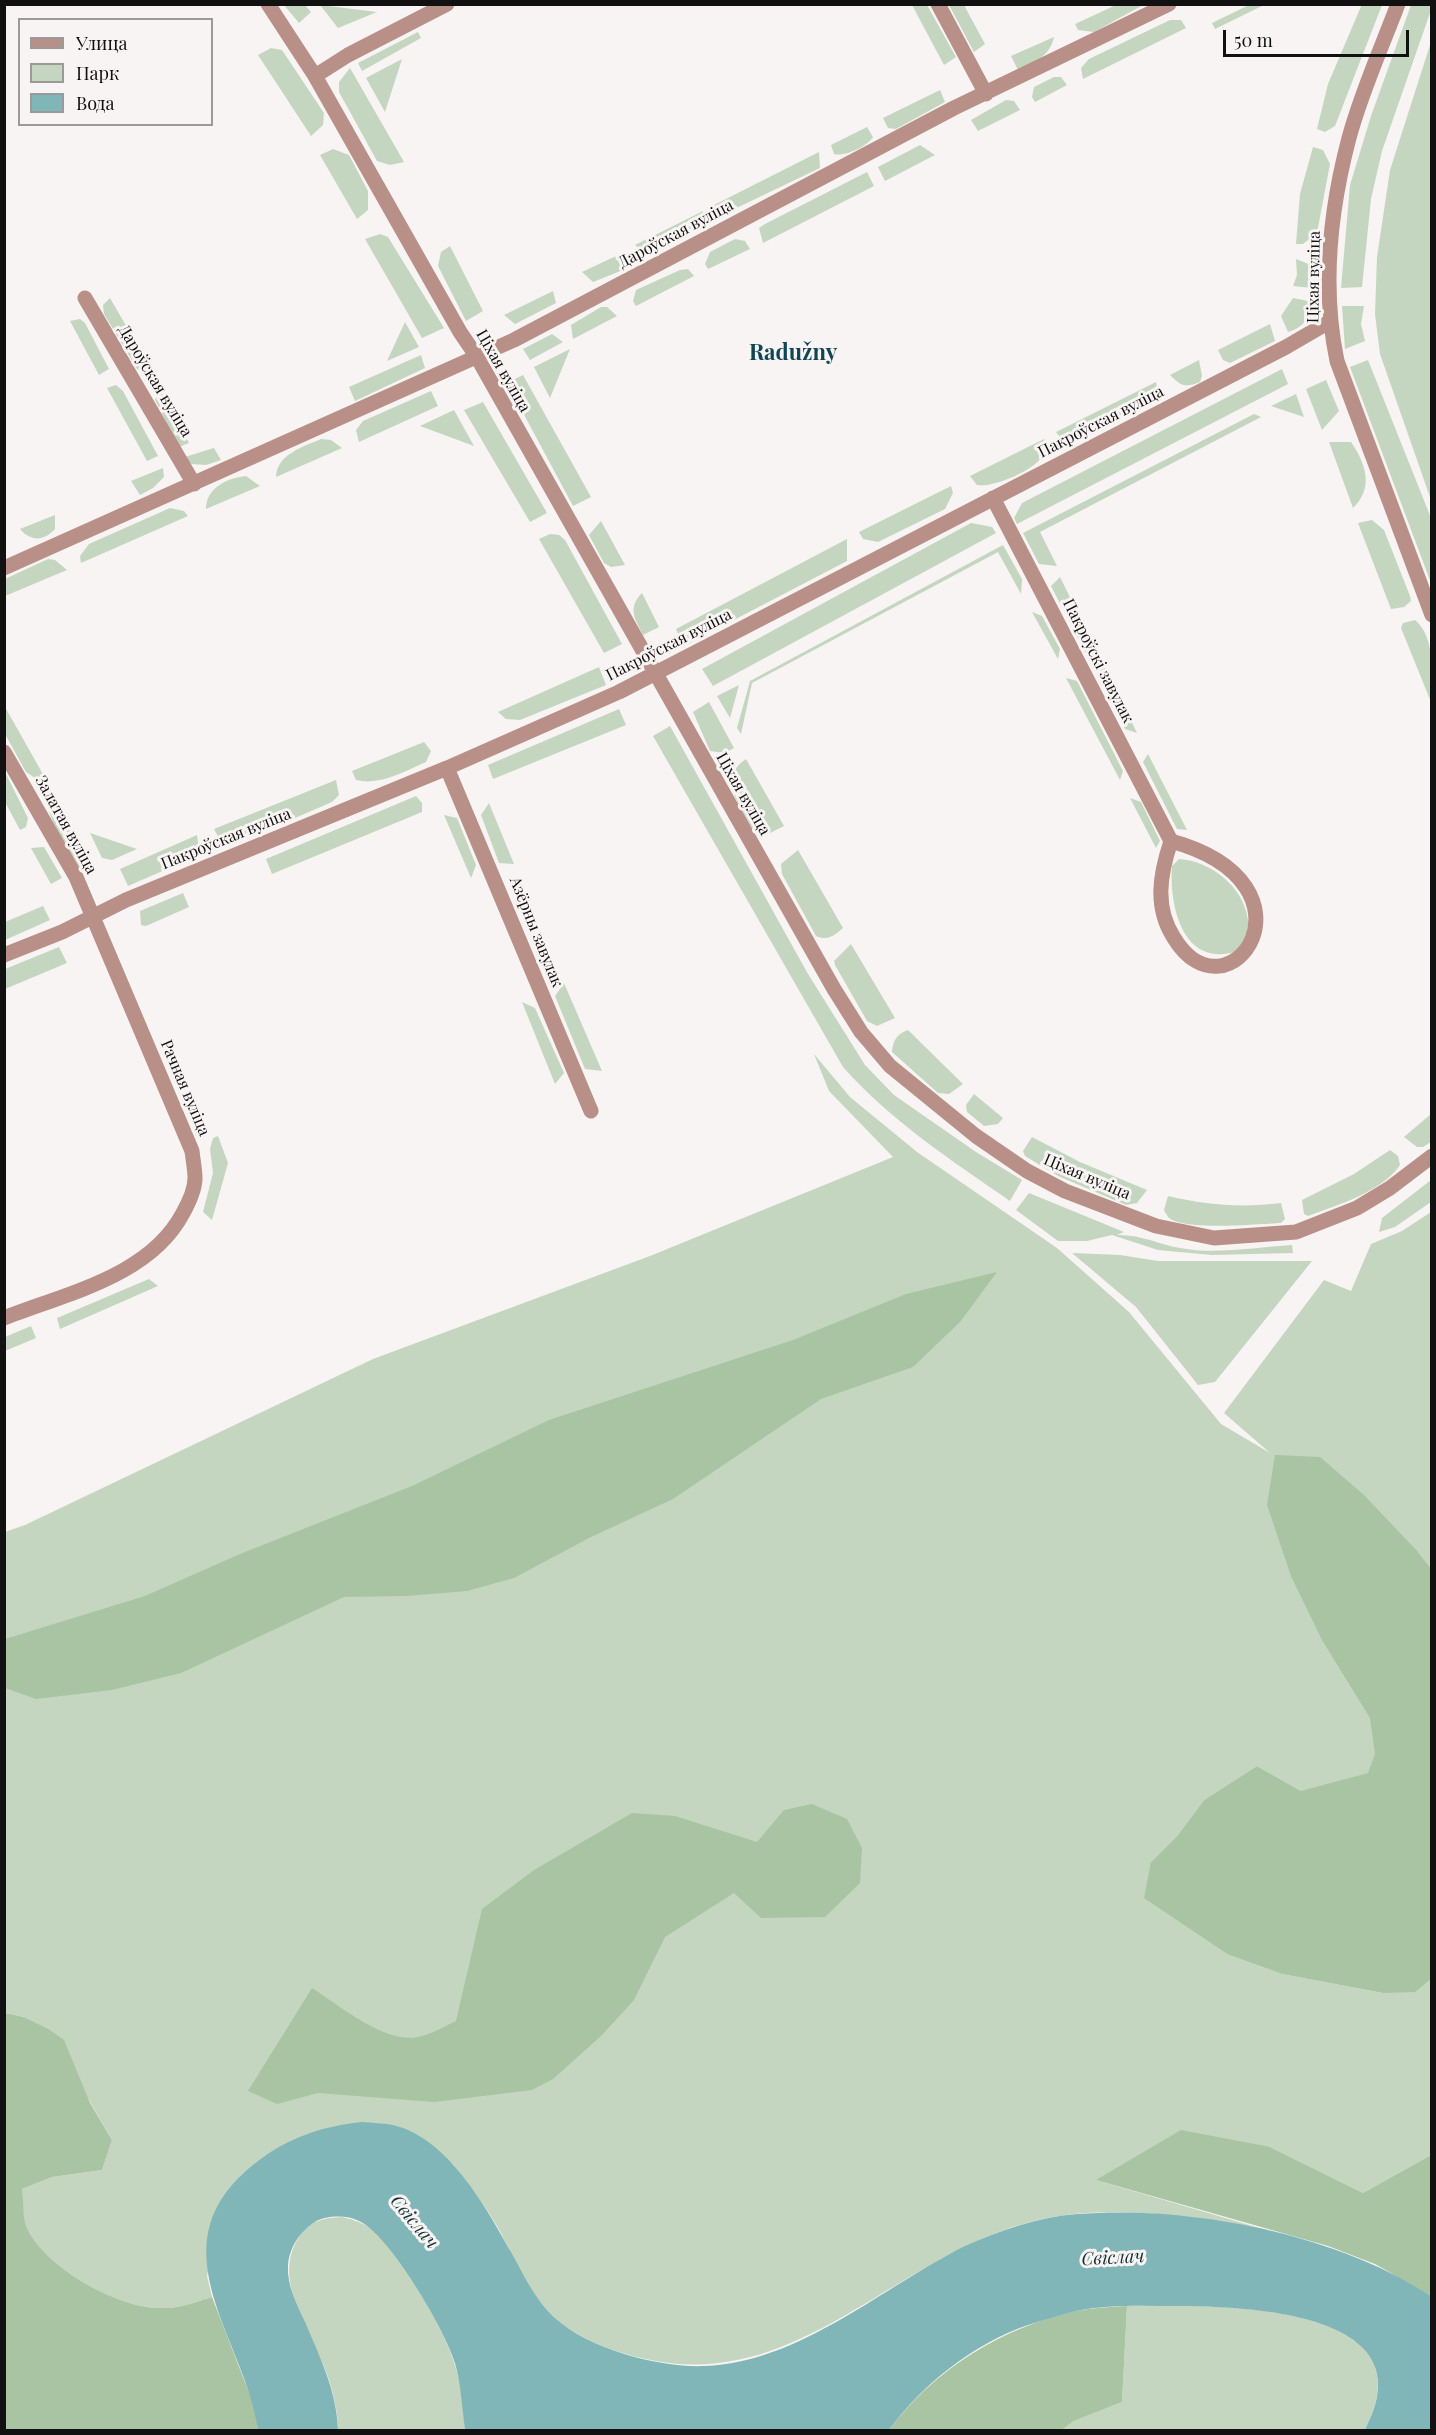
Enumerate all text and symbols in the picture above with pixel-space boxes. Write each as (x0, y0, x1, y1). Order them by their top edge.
legend (18, 18, 213, 126)
scale bar (1226, 18, 1412, 56)
text: 50 m (1234, 28, 1273, 52)
text: Улица (76, 31, 127, 55)
text: Парк (76, 61, 119, 85)
text: Вода (76, 91, 114, 115)
street label: Дароўская вуліца (615, 196, 737, 272)
street label: Ціхая вуліца (1304, 231, 1324, 323)
street label: Дароўская вуліца (114, 321, 196, 441)
street label: Ціхая вуліца (472, 326, 534, 416)
district label: Radužny (749, 340, 837, 366)
street label: Пакроўская вуліца (1035, 382, 1167, 462)
street label: Пакроўскі завулак (1058, 596, 1138, 726)
street label: Пакроўская вуліца (603, 605, 735, 685)
street label: Ціхая вуліца (712, 749, 774, 839)
street label: Залатая вуліца (31, 772, 101, 878)
street label: Пакроўская вуліца (158, 804, 294, 874)
street label: Азёрны завулак (505, 874, 567, 990)
street label: Рачная вуліца (156, 1037, 214, 1139)
street label: Ціхая вуліца (1041, 1150, 1133, 1204)
water label: Свіслач (385, 2191, 443, 2253)
water label: Свіслач (1081, 2246, 1145, 2270)

